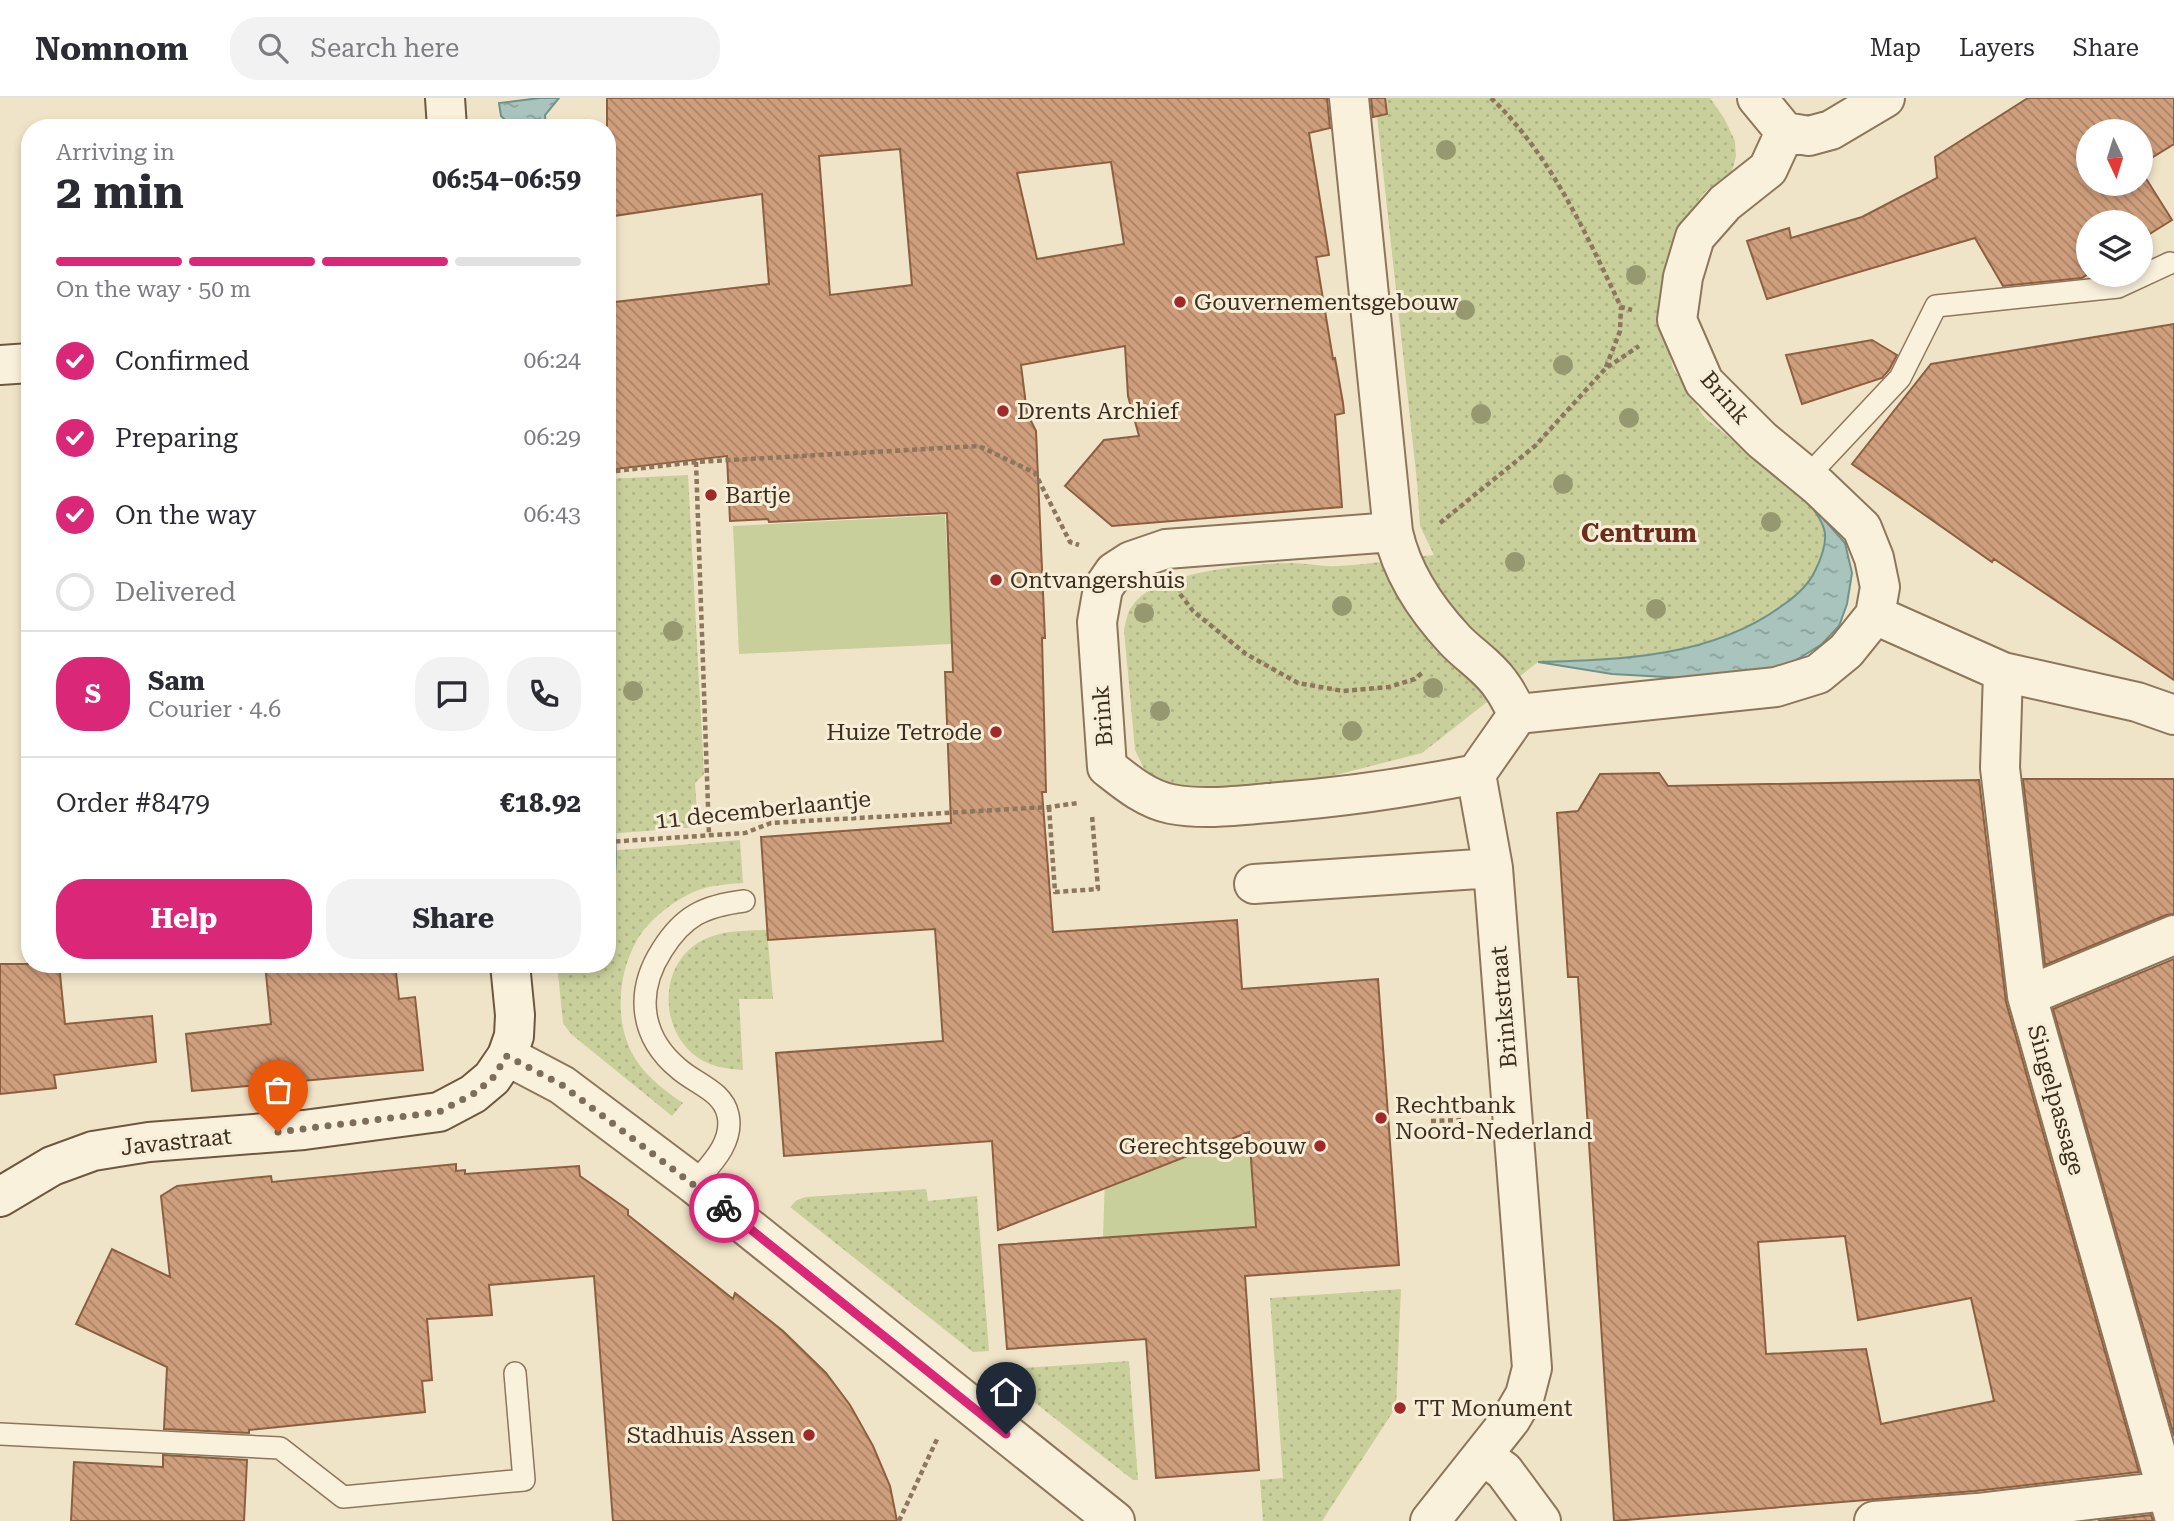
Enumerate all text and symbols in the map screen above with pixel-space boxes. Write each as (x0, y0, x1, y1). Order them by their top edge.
search box (230, 17, 720, 80)
text: Nomnom (35, 29, 188, 68)
icon: search (254, 29, 292, 67)
text: Search here (310, 33, 459, 63)
text: Map (1870, 34, 1921, 62)
text: Layers (1959, 34, 2035, 62)
text: Share (2073, 34, 2139, 62)
north arrow (2076, 119, 2152, 196)
map controls (2076, 119, 2153, 287)
text: Arriving in (56, 139, 175, 166)
text: 06:54–06:59 (432, 164, 581, 194)
text: 2 min (56, 165, 184, 219)
button: layers (2076, 210, 2153, 287)
text: On the way · 50 m (56, 276, 251, 303)
place label: Gouvernementsgebouw (1194, 289, 1458, 316)
marker: Gouvernementsgebouw (1172, 294, 1188, 310)
icon: check (56, 342, 94, 380)
text: Confirmed (115, 346, 250, 376)
text: 06:24 (524, 347, 581, 374)
street label: Brink (1695, 366, 1756, 430)
place label: Drents Archief (1017, 398, 1180, 425)
marker: Drents Archief (995, 403, 1011, 419)
icon: check (56, 419, 94, 457)
text: Preparing (115, 423, 238, 453)
text: 06:29 (524, 424, 581, 451)
place label: Bartje (725, 482, 791, 509)
marker: Bartje (703, 487, 719, 503)
icon: check (56, 496, 94, 534)
text: On the way (115, 500, 256, 530)
text: 06:43 (524, 501, 581, 528)
district label: Centrum (1581, 518, 1697, 548)
place label: Ontvangershuis (1010, 567, 1185, 594)
marker: Ontvangershuis (988, 572, 1004, 588)
text: Delivered (115, 577, 236, 607)
button: chat (415, 657, 489, 731)
button: phone (507, 657, 581, 731)
text: Sam (148, 666, 205, 696)
text: S (85, 679, 101, 709)
street label: Brink (1087, 684, 1119, 747)
text: Courier · 4.6 (148, 696, 281, 723)
place label: Huize Tetrode (826, 719, 982, 746)
marker: Huize Tetrode (988, 724, 1004, 740)
street label: 11 decemberlaantje (654, 785, 872, 835)
text: Order #8479 (56, 788, 210, 818)
text: €18.92 (500, 788, 581, 818)
button: Help (56, 879, 312, 959)
button: Share (326, 879, 581, 959)
street label: Brinkstraat (1485, 944, 1523, 1069)
street label: Singelpassage (2022, 1022, 2090, 1178)
pin (248, 1060, 308, 1132)
icon: bag (259, 1071, 297, 1109)
place label: Rechtbank Noord-Nederland (1395, 1092, 1593, 1145)
marker: Rechtbank Noord-Nederland (1373, 1110, 1389, 1126)
street label: Javastraat (119, 1123, 233, 1161)
place label: Gerechtsgebouw (1119, 1133, 1306, 1160)
marker: Gerechtsgebouw (1312, 1138, 1328, 1154)
courier (689, 1173, 759, 1243)
icon: bike (705, 1189, 743, 1227)
pin (976, 1362, 1036, 1434)
icon: home (987, 1373, 1025, 1411)
place label: TT Monument (1414, 1395, 1573, 1422)
marker: TT Monument (1392, 1400, 1408, 1416)
place label: Stadhuis Assen (627, 1422, 795, 1449)
marker: Stadhuis Assen (801, 1427, 817, 1443)

